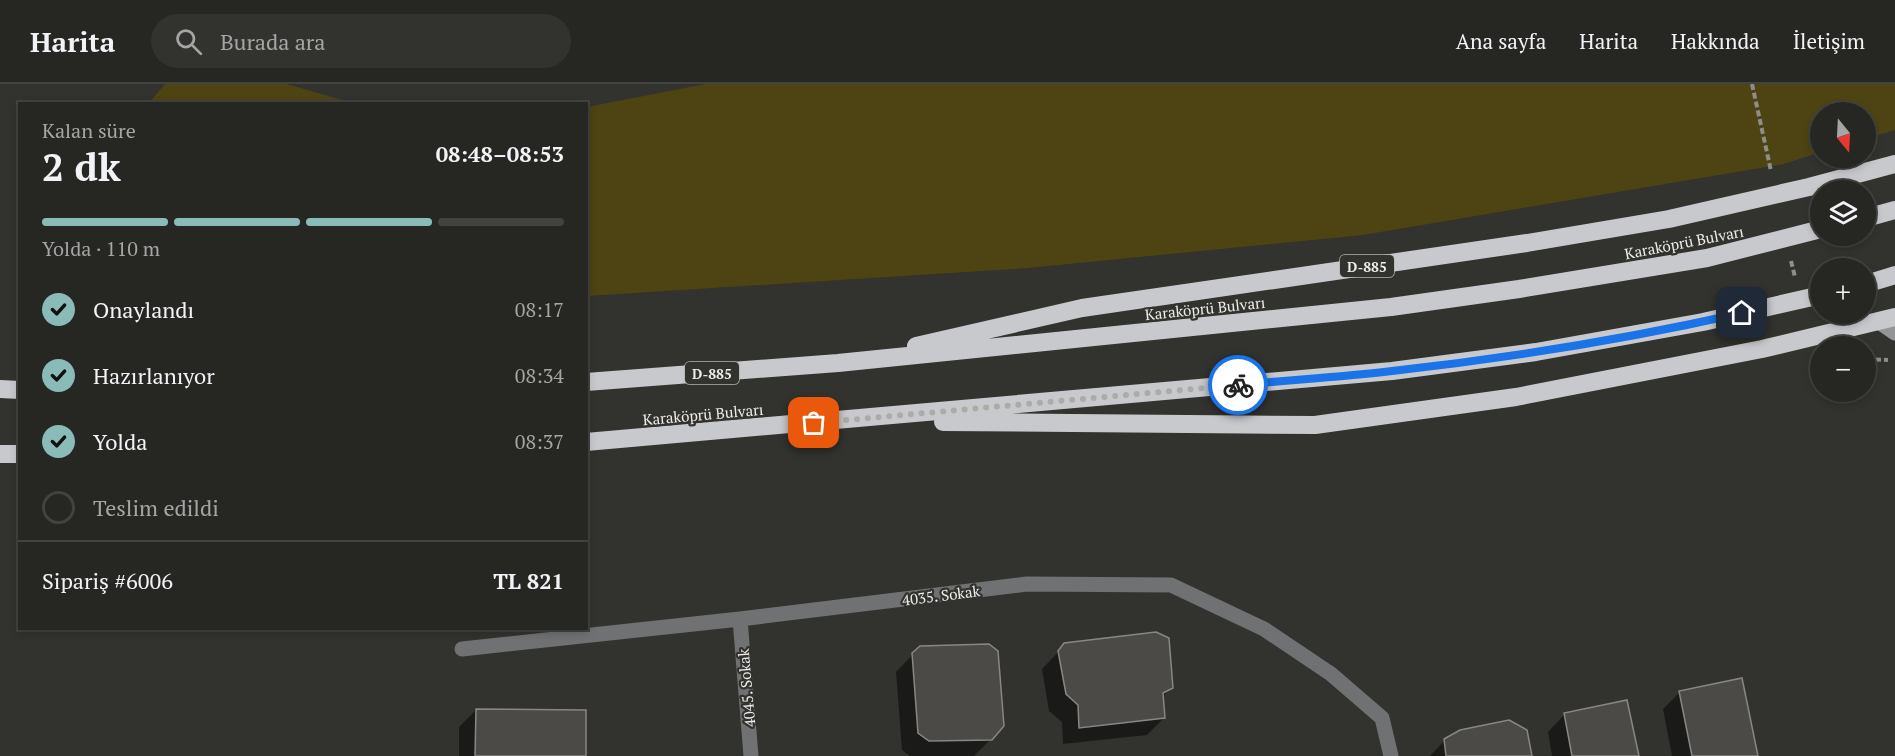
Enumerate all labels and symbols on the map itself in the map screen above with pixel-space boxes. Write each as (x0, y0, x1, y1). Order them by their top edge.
north arrow (1810, 102, 1876, 168)
street label: Karaköprü Bulvarı (1623, 221, 1745, 263)
road number: D-885 (1340, 255, 1394, 277)
pin (1716, 287, 1767, 338)
street label: Karaköprü Bulvarı (1144, 292, 1266, 324)
courier (1208, 355, 1268, 415)
road number: D-885 (685, 362, 739, 384)
pin (788, 397, 839, 448)
street label: Karaköprü Bulvarı (642, 399, 764, 429)
street label: 4035. Sokak (901, 580, 981, 610)
street label: 4045. Sokak (733, 648, 759, 728)

